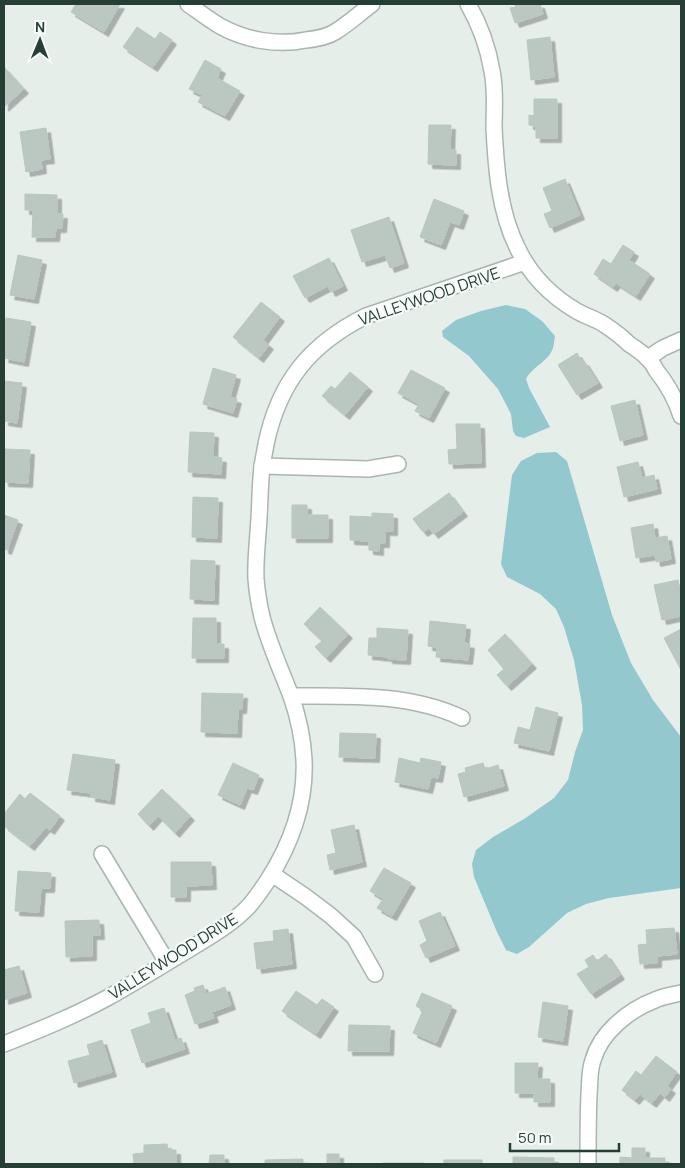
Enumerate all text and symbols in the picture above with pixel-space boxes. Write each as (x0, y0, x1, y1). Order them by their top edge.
north arrow (15, 15, 65, 65)
text: N (35, 17, 45, 36)
street label: VALLEYWOOD DRIVE (355, 261, 503, 331)
street label: VALLEYWOOD DRIVE (104, 907, 242, 1005)
scale bar (510, 1120, 619, 1152)
text: 50 m (518, 1127, 552, 1148)

